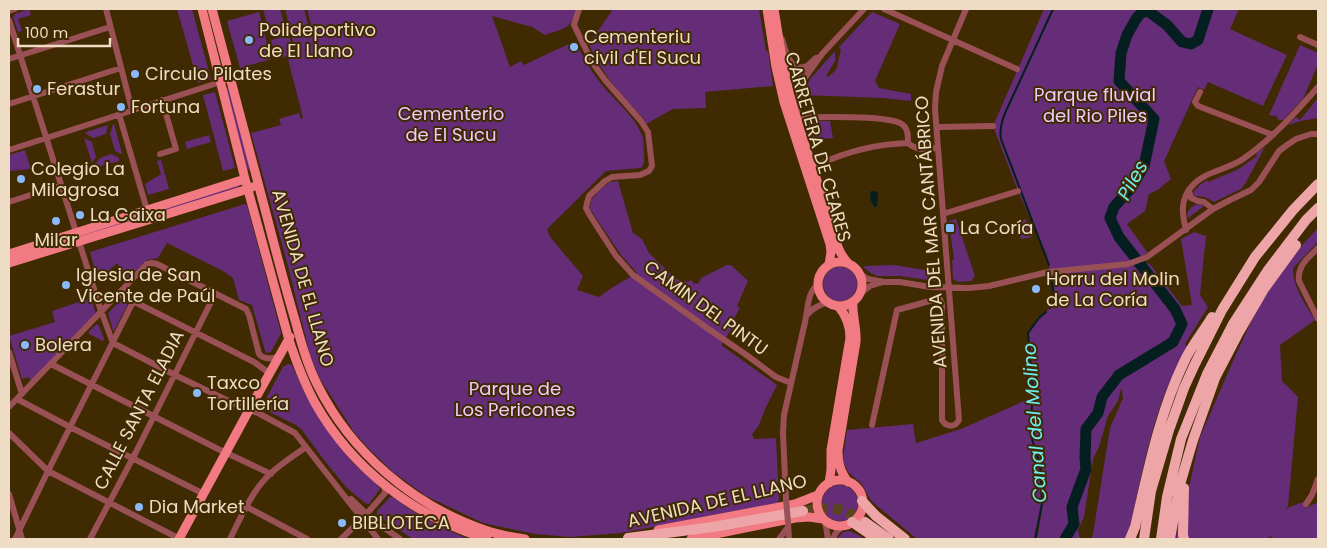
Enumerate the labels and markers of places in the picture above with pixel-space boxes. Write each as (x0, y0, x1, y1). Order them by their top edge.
place label: Polideportivo de El Llano (259, 17, 376, 63)
place label: Cementeriu civil d'El Sucu (584, 24, 701, 70)
marker: Polideportivo de El Llano (243, 34, 255, 46)
marker: Cementeriu civil d'El Sucu (568, 41, 580, 53)
place label: Circulo Pilates (145, 61, 272, 86)
marker: Circulo Pilates (129, 68, 141, 80)
place label: Ferastur (47, 76, 121, 101)
marker: Ferastur (31, 83, 43, 95)
place label: Fortuna (131, 94, 200, 119)
marker: Fortuna (115, 101, 127, 113)
place label: Colegio La Milagrosa (31, 156, 125, 202)
marker: Colegio La Milagrosa (15, 173, 27, 185)
place label: La Caixa (90, 202, 166, 227)
marker: La Caixa (74, 209, 86, 221)
marker: Milar (50, 215, 62, 227)
place label: La Coría (960, 215, 1033, 240)
marker: La Coría (944, 222, 956, 234)
place label: Milar (34, 227, 78, 252)
place label: Iglesia de San Vicente de Paúl (76, 262, 215, 308)
place label: Horru del Molin de La Coría (1046, 266, 1180, 312)
marker: Iglesia de San Vicente de Paúl (60, 279, 72, 291)
marker: Horru del Molin de La Coría (1030, 283, 1042, 295)
place label: Bolera (35, 332, 92, 357)
marker: Bolera (19, 339, 31, 351)
place label: Taxco Tortillería (207, 370, 289, 416)
marker: Taxco Tortillería (191, 387, 203, 399)
place label: Dia Market (149, 494, 245, 519)
marker: Dia Market (133, 501, 145, 513)
place label: BIBLIOTECA (352, 510, 450, 535)
marker: BIBLIOTECA (336, 517, 348, 529)

